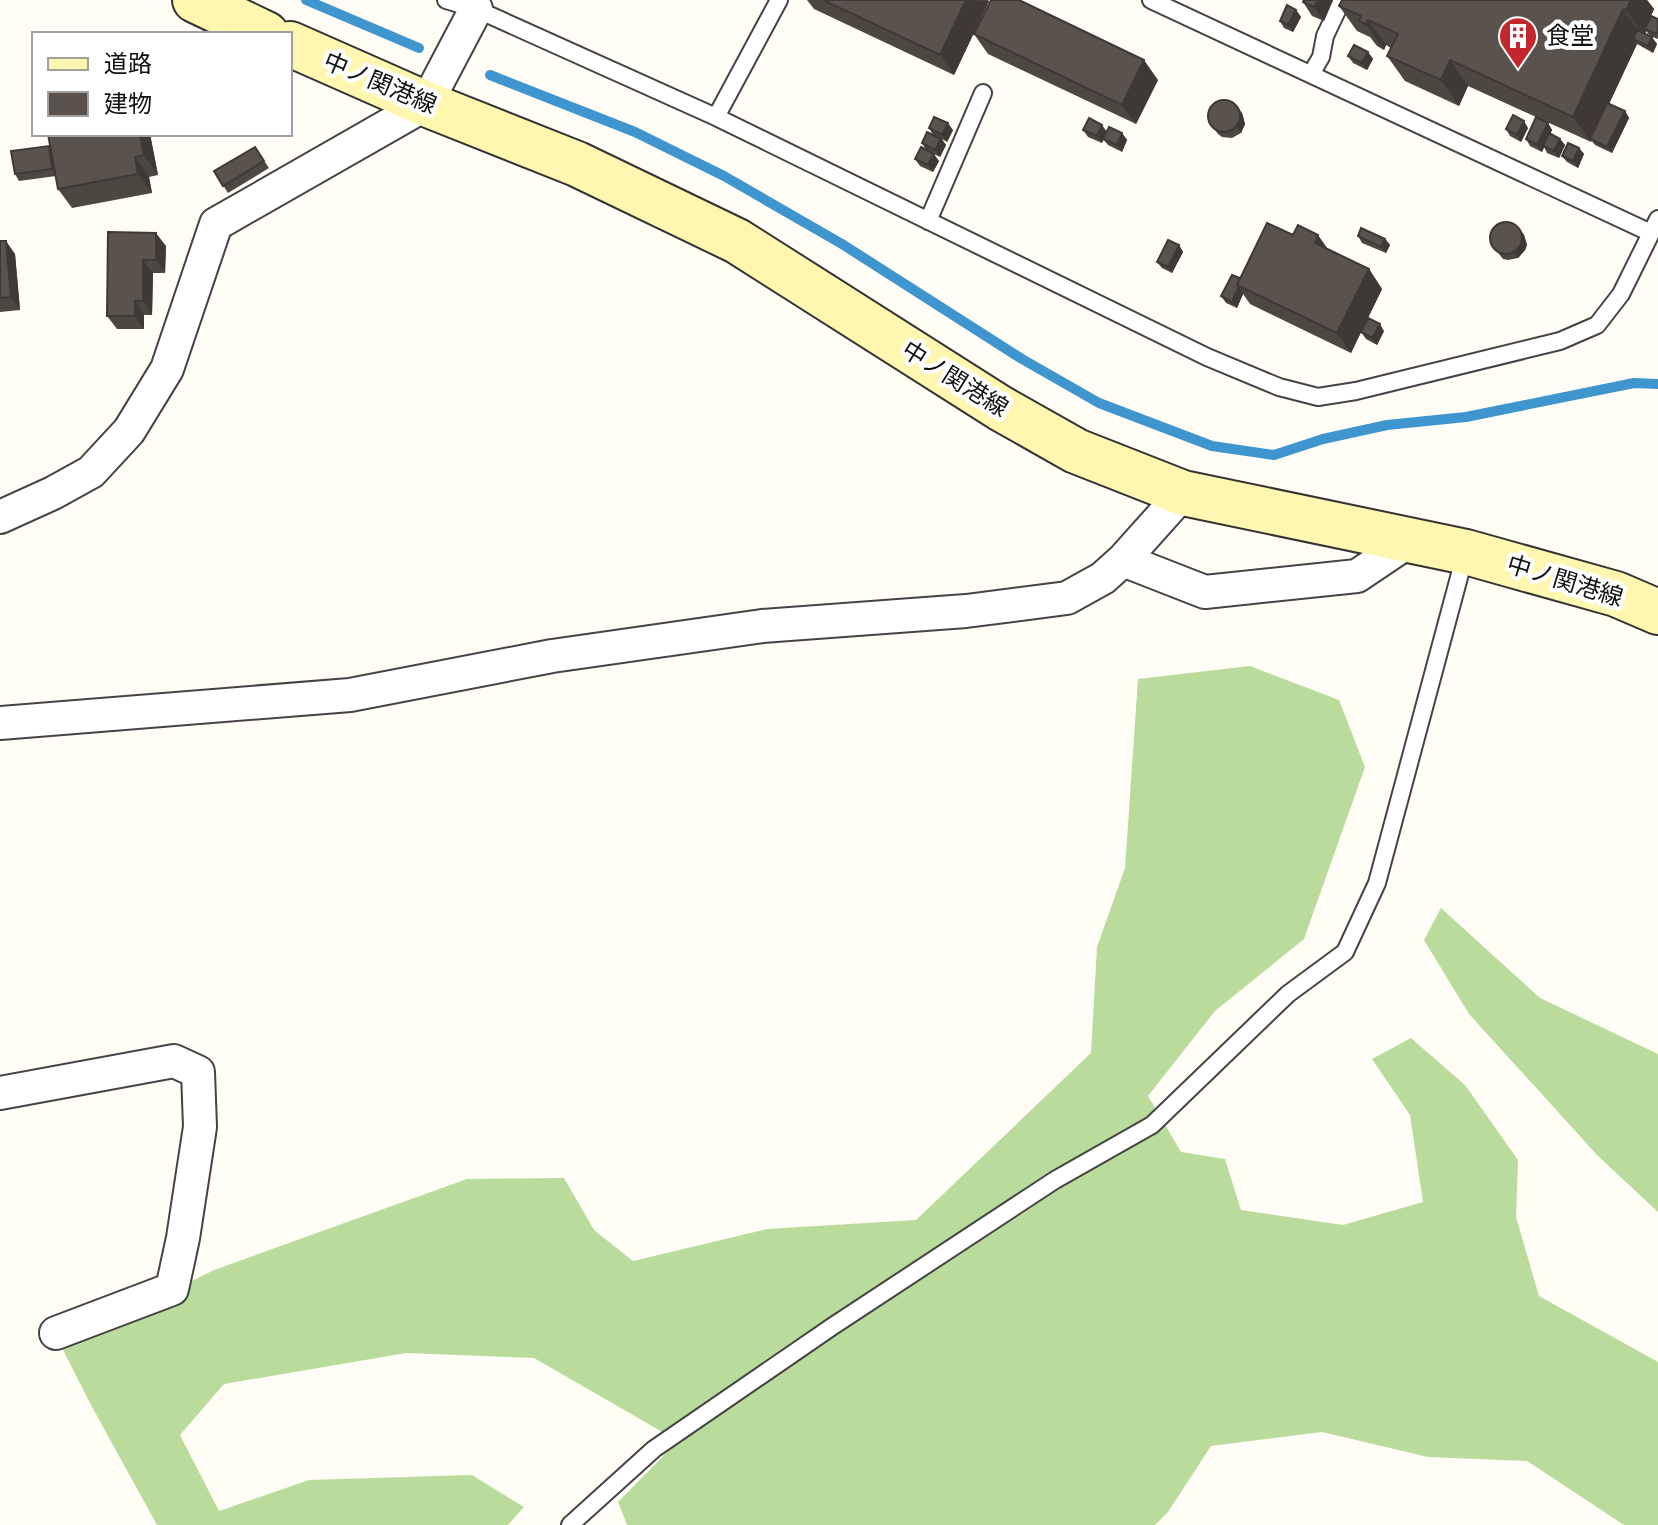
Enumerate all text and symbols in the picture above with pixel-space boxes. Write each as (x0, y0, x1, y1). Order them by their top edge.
building icon: 食堂 (1497, 15, 1539, 70)
place label: 食堂 (1546, 22, 1594, 50)
legend (32, 32, 292, 136)
street label: 中ノ関港線 (319, 47, 441, 119)
text: 道路 (104, 50, 152, 78)
text: 建物 (104, 90, 152, 118)
street label: 中ノ関港線 (897, 335, 1013, 423)
street label: 中ノ関港線 (1504, 550, 1626, 612)

